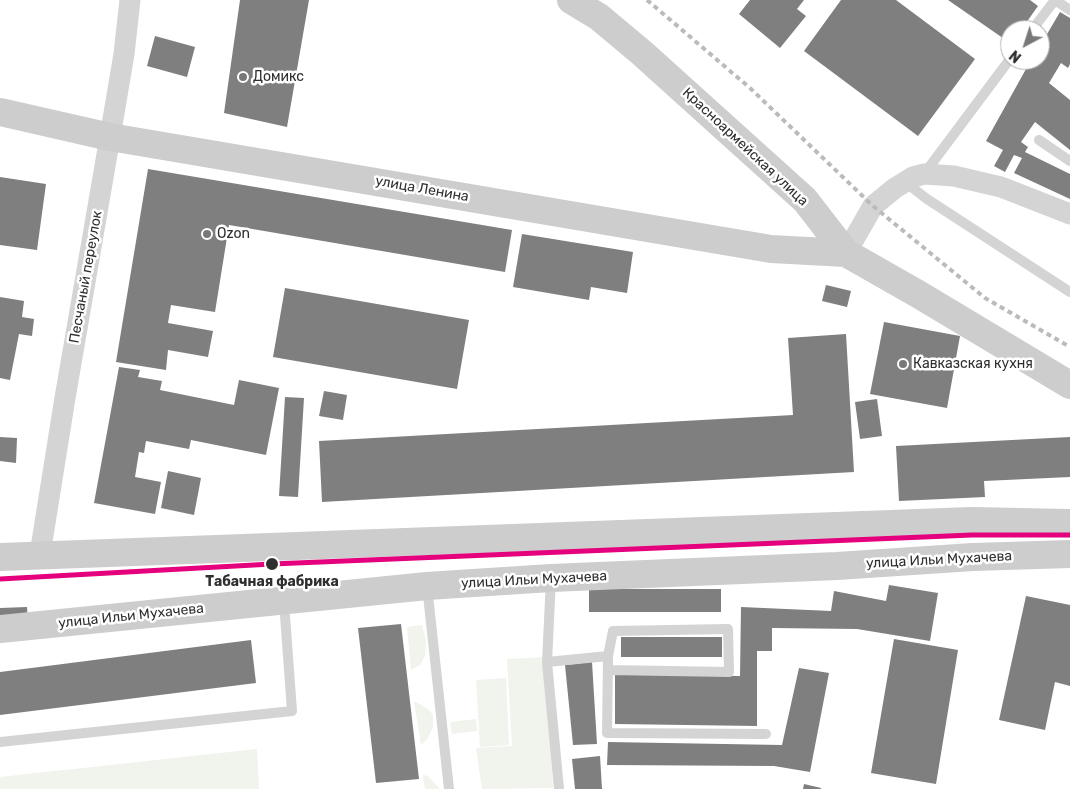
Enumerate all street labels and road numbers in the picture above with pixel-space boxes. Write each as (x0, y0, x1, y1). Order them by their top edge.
street label: Красноармейская улица (679, 84, 811, 210)
street label: улица Ленина (374, 173, 470, 205)
street label: Песчаный переулок (66, 209, 106, 345)
street label: улица Ильи Мухачева (865, 548, 1013, 572)
street label: улица Ильи Мухачева (460, 568, 608, 592)
street label: улица Ильи Мухачева (57, 600, 205, 632)

